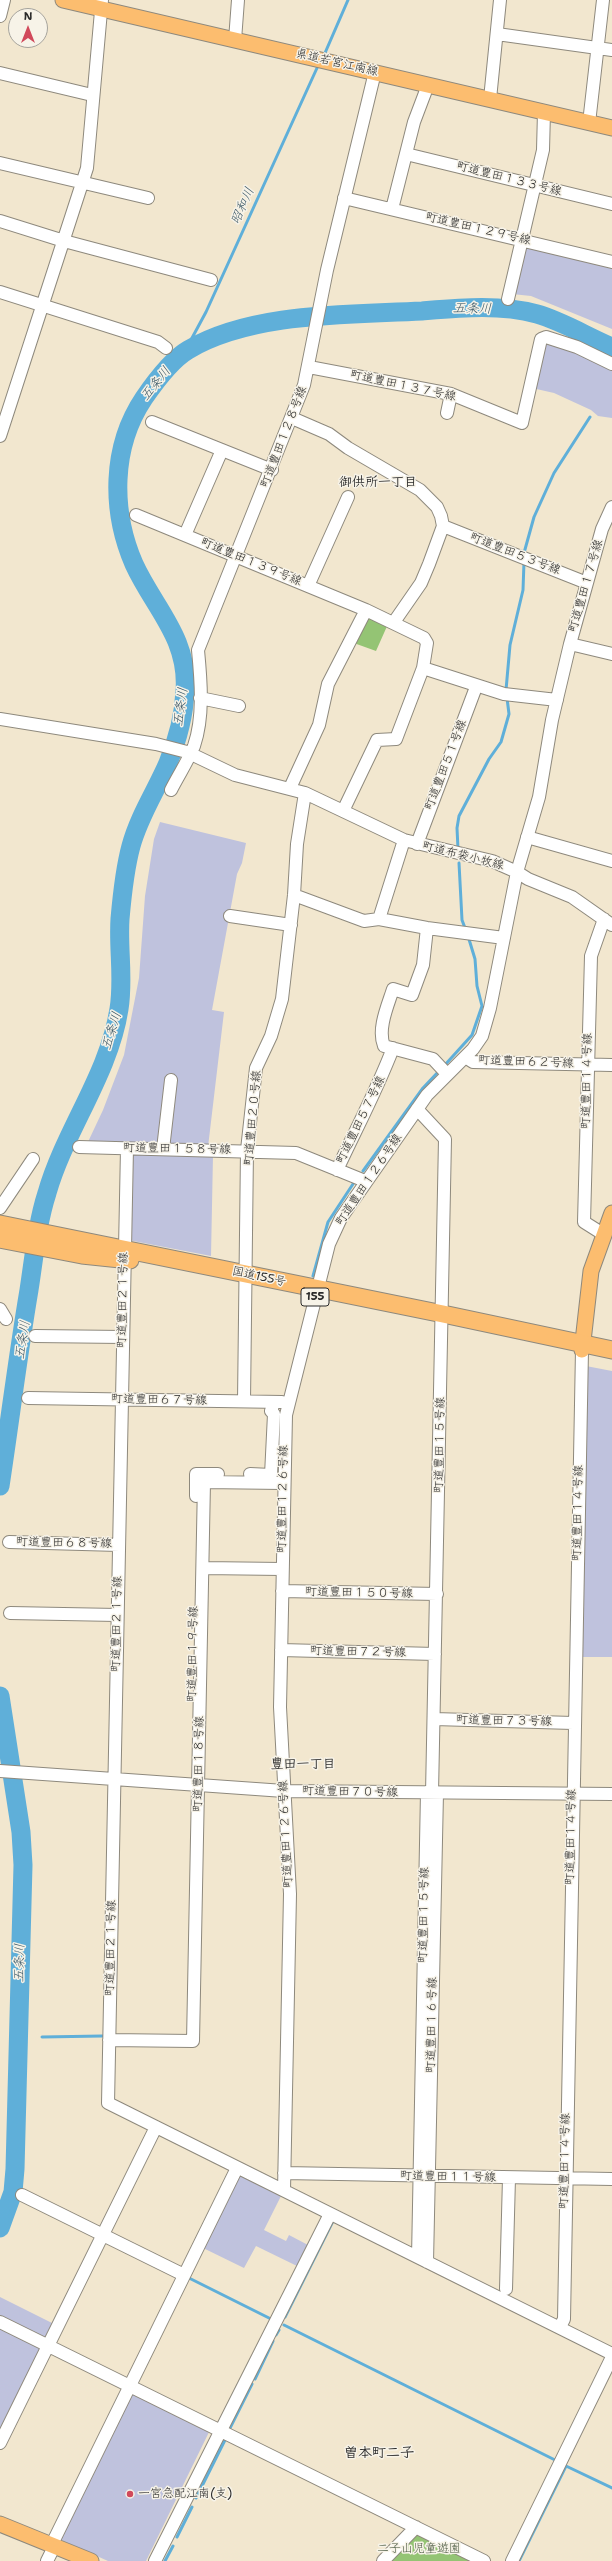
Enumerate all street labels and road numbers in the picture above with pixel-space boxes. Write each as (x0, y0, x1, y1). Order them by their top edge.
street label: 県道若宮江南線 (294, 47, 380, 79)
street label: 町道豊田１３３号線 (455, 159, 563, 199)
street label: 町道豊田１２９号線 (424, 210, 532, 248)
street label: 町道豊田１３７号線 (349, 368, 457, 404)
street label: 町道豊田１２８号線 (258, 384, 310, 490)
street label: 町道豊田５３号線 (468, 530, 562, 578)
street label: 町道豊田１３９号線 (198, 535, 304, 589)
street label: 町道豊田１７号線 (566, 538, 606, 634)
street label: 町道豊田５１号線 (422, 718, 470, 812)
street label: 町道布袋小牧線 (421, 839, 505, 873)
street label: 町道豊田１４号線 (579, 1033, 595, 1129)
street label: 町道豊田６２号線 (478, 1053, 574, 1071)
street label: 町道豊田２０号線 (242, 1070, 264, 1166)
street label: 町道豊田５７号線 (333, 1074, 389, 1166)
street label: 町道豊田１２６号線 (333, 1131, 405, 1229)
street label: 町道豊田１５８号線 (123, 1141, 231, 1157)
street label: 町道豊田２１号線 (115, 1252, 131, 1348)
street label: 国道155号 (231, 1264, 287, 1290)
road number: 155 (301, 1288, 329, 1306)
street label: 町道豊田６７号線 (111, 1392, 207, 1408)
street label: 町道豊田１５号線 (432, 1397, 448, 1493)
street label: 町道豊田１２６号線 (275, 1445, 291, 1553)
street label: 町道豊田１４号線 (570, 1465, 586, 1561)
street label: 町道豊田６８号線 (16, 1535, 112, 1551)
street label: 町道豊田２１号線 (109, 1576, 125, 1672)
street label: 町道豊田１５０号線 (305, 1585, 413, 1601)
street label: 町道豊田１９号線 (185, 1606, 201, 1702)
street label: 町道豊田７２号線 (310, 1644, 406, 1660)
street label: 町道豊田７３号線 (456, 1713, 552, 1729)
street label: 町道豊田１８号線 (191, 1716, 207, 1812)
street label: 町道豊田１２６号線 (276, 1780, 296, 1888)
street label: 町道豊田７０号線 (302, 1784, 398, 1800)
street label: 町道豊田１４号線 (563, 1789, 579, 1885)
street label: 町道豊田１５号線 (416, 1867, 432, 1963)
street label: 町道豊田２１号線 (103, 1900, 119, 1996)
street label: 町道豊田１６号線 (424, 1977, 440, 2073)
street label: 町道豊田１４号線 (557, 2113, 573, 2209)
street label: 町道豊田１１号線 (400, 2169, 496, 2185)

